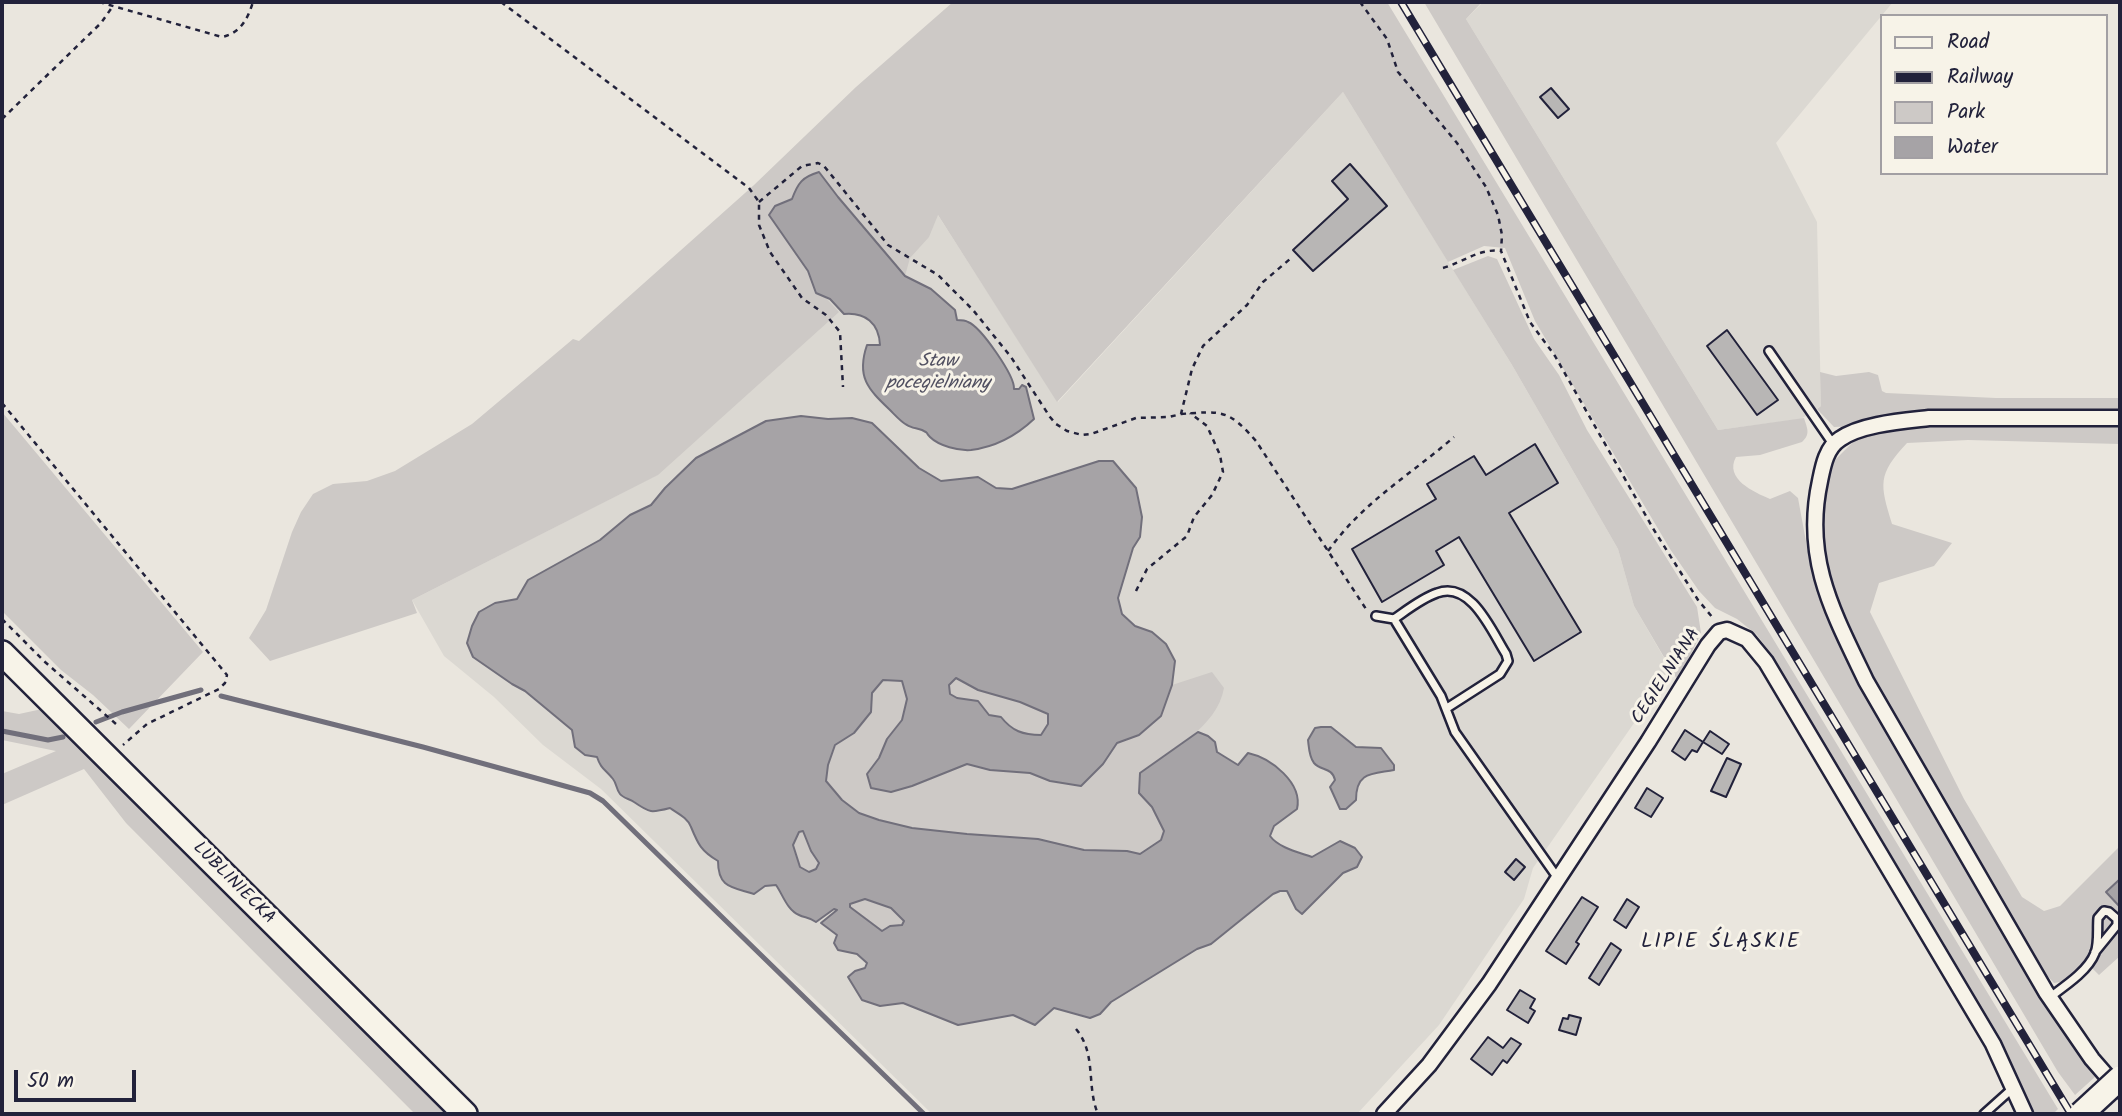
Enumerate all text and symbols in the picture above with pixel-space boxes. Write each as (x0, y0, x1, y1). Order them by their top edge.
legend (1881, 14, 2108, 175)
text: Road (1947, 26, 1989, 59)
text: Railway (1947, 61, 2013, 94)
text: Park (1947, 96, 1985, 129)
text: Water (1947, 131, 1998, 164)
water label: Staw pocegielniany (886, 352, 990, 396)
street label: CEGIELNIANA (1628, 625, 1706, 729)
street label: LUBLINIECKA (187, 838, 279, 930)
district label: LIPIE ŚLĄSKIE (1643, 930, 1799, 956)
scale bar (18, 1056, 140, 1100)
text: 50 m (27, 1065, 74, 1098)

